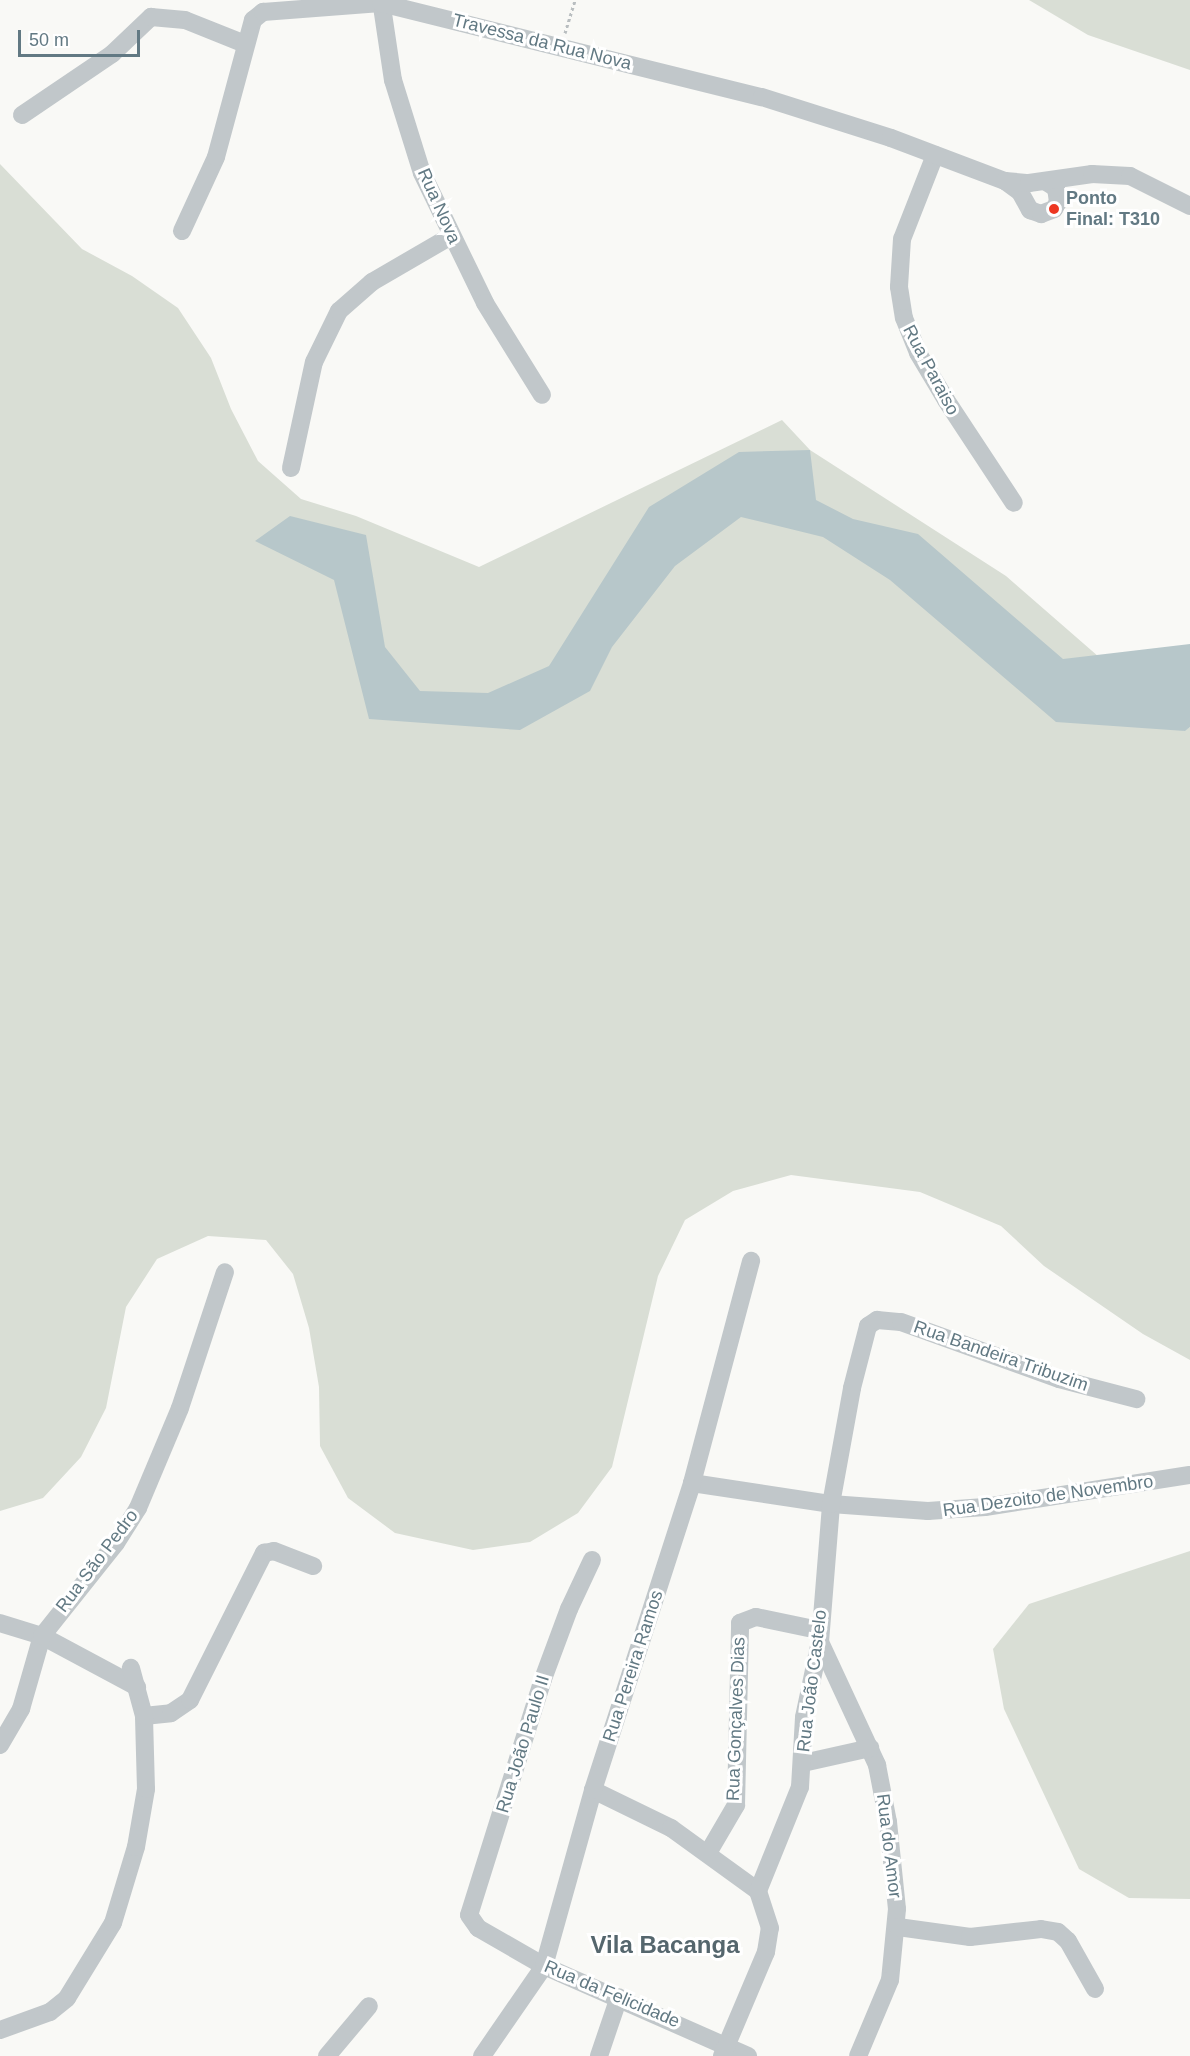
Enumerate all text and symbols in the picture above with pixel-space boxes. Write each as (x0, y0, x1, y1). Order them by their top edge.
street label: Travessa da Rua Nova (450, 9, 634, 75)
scale bar (21, 18, 142, 56)
text: 50 m (29, 30, 69, 50)
street label: Rua Nova (413, 165, 465, 247)
place label: Ponto Final: T310 (1066, 188, 1160, 230)
marker: Ponto Final: T310 (1047, 202, 1061, 216)
street label: Rua Paraiso (898, 321, 964, 419)
street label: Rua Bandeira Tribuzim (911, 1316, 1091, 1396)
street label: Rua Dezoito de Novembro (941, 1471, 1155, 1521)
street label: Rua São Pedro (51, 1505, 143, 1617)
street label: Rua Pereira Ramos (598, 1587, 668, 1745)
street label: Rua João Castelo (793, 1609, 831, 1753)
street label: Rua Gonçalves Dias (722, 1637, 750, 1801)
street label: Rua João Paulo II (492, 1672, 554, 1816)
street label: Rua do Amor (872, 1792, 906, 1900)
district label: Vila Bacanga (591, 1931, 739, 1959)
street label: Rua da Felicidade (541, 1956, 683, 2032)

